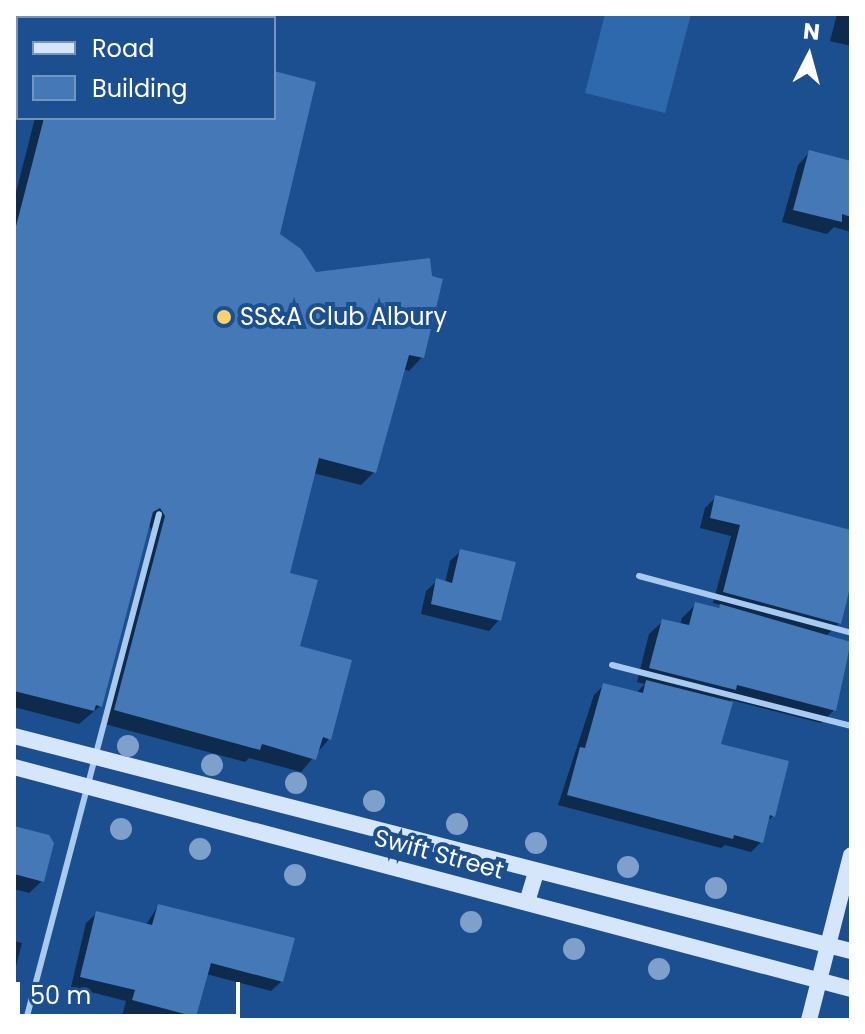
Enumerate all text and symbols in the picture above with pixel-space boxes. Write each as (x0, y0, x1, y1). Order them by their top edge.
text: N (802, 15, 821, 48)
legend (16, 16, 276, 120)
north arrow (769, 16, 849, 96)
text: Road (92, 32, 154, 65)
text: Building (92, 72, 188, 105)
place label: SS&A Club Albury (240, 303, 447, 331)
marker: SS&A Club Albury (215, 308, 233, 326)
street label: Swift Street (371, 823, 507, 885)
scale bar (20, 966, 244, 1016)
text: 50 m (30, 979, 91, 1012)

